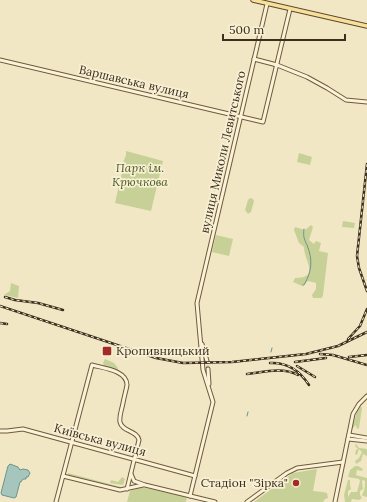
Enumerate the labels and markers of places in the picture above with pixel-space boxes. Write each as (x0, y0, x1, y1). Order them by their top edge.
place label: Кропивницький (116, 343, 209, 358)
marker: Кропивницький (101, 345, 113, 357)
place label: Стадіон "Зірка" (201, 475, 288, 490)
marker: Стадіон "Зірка" (291, 478, 301, 488)

